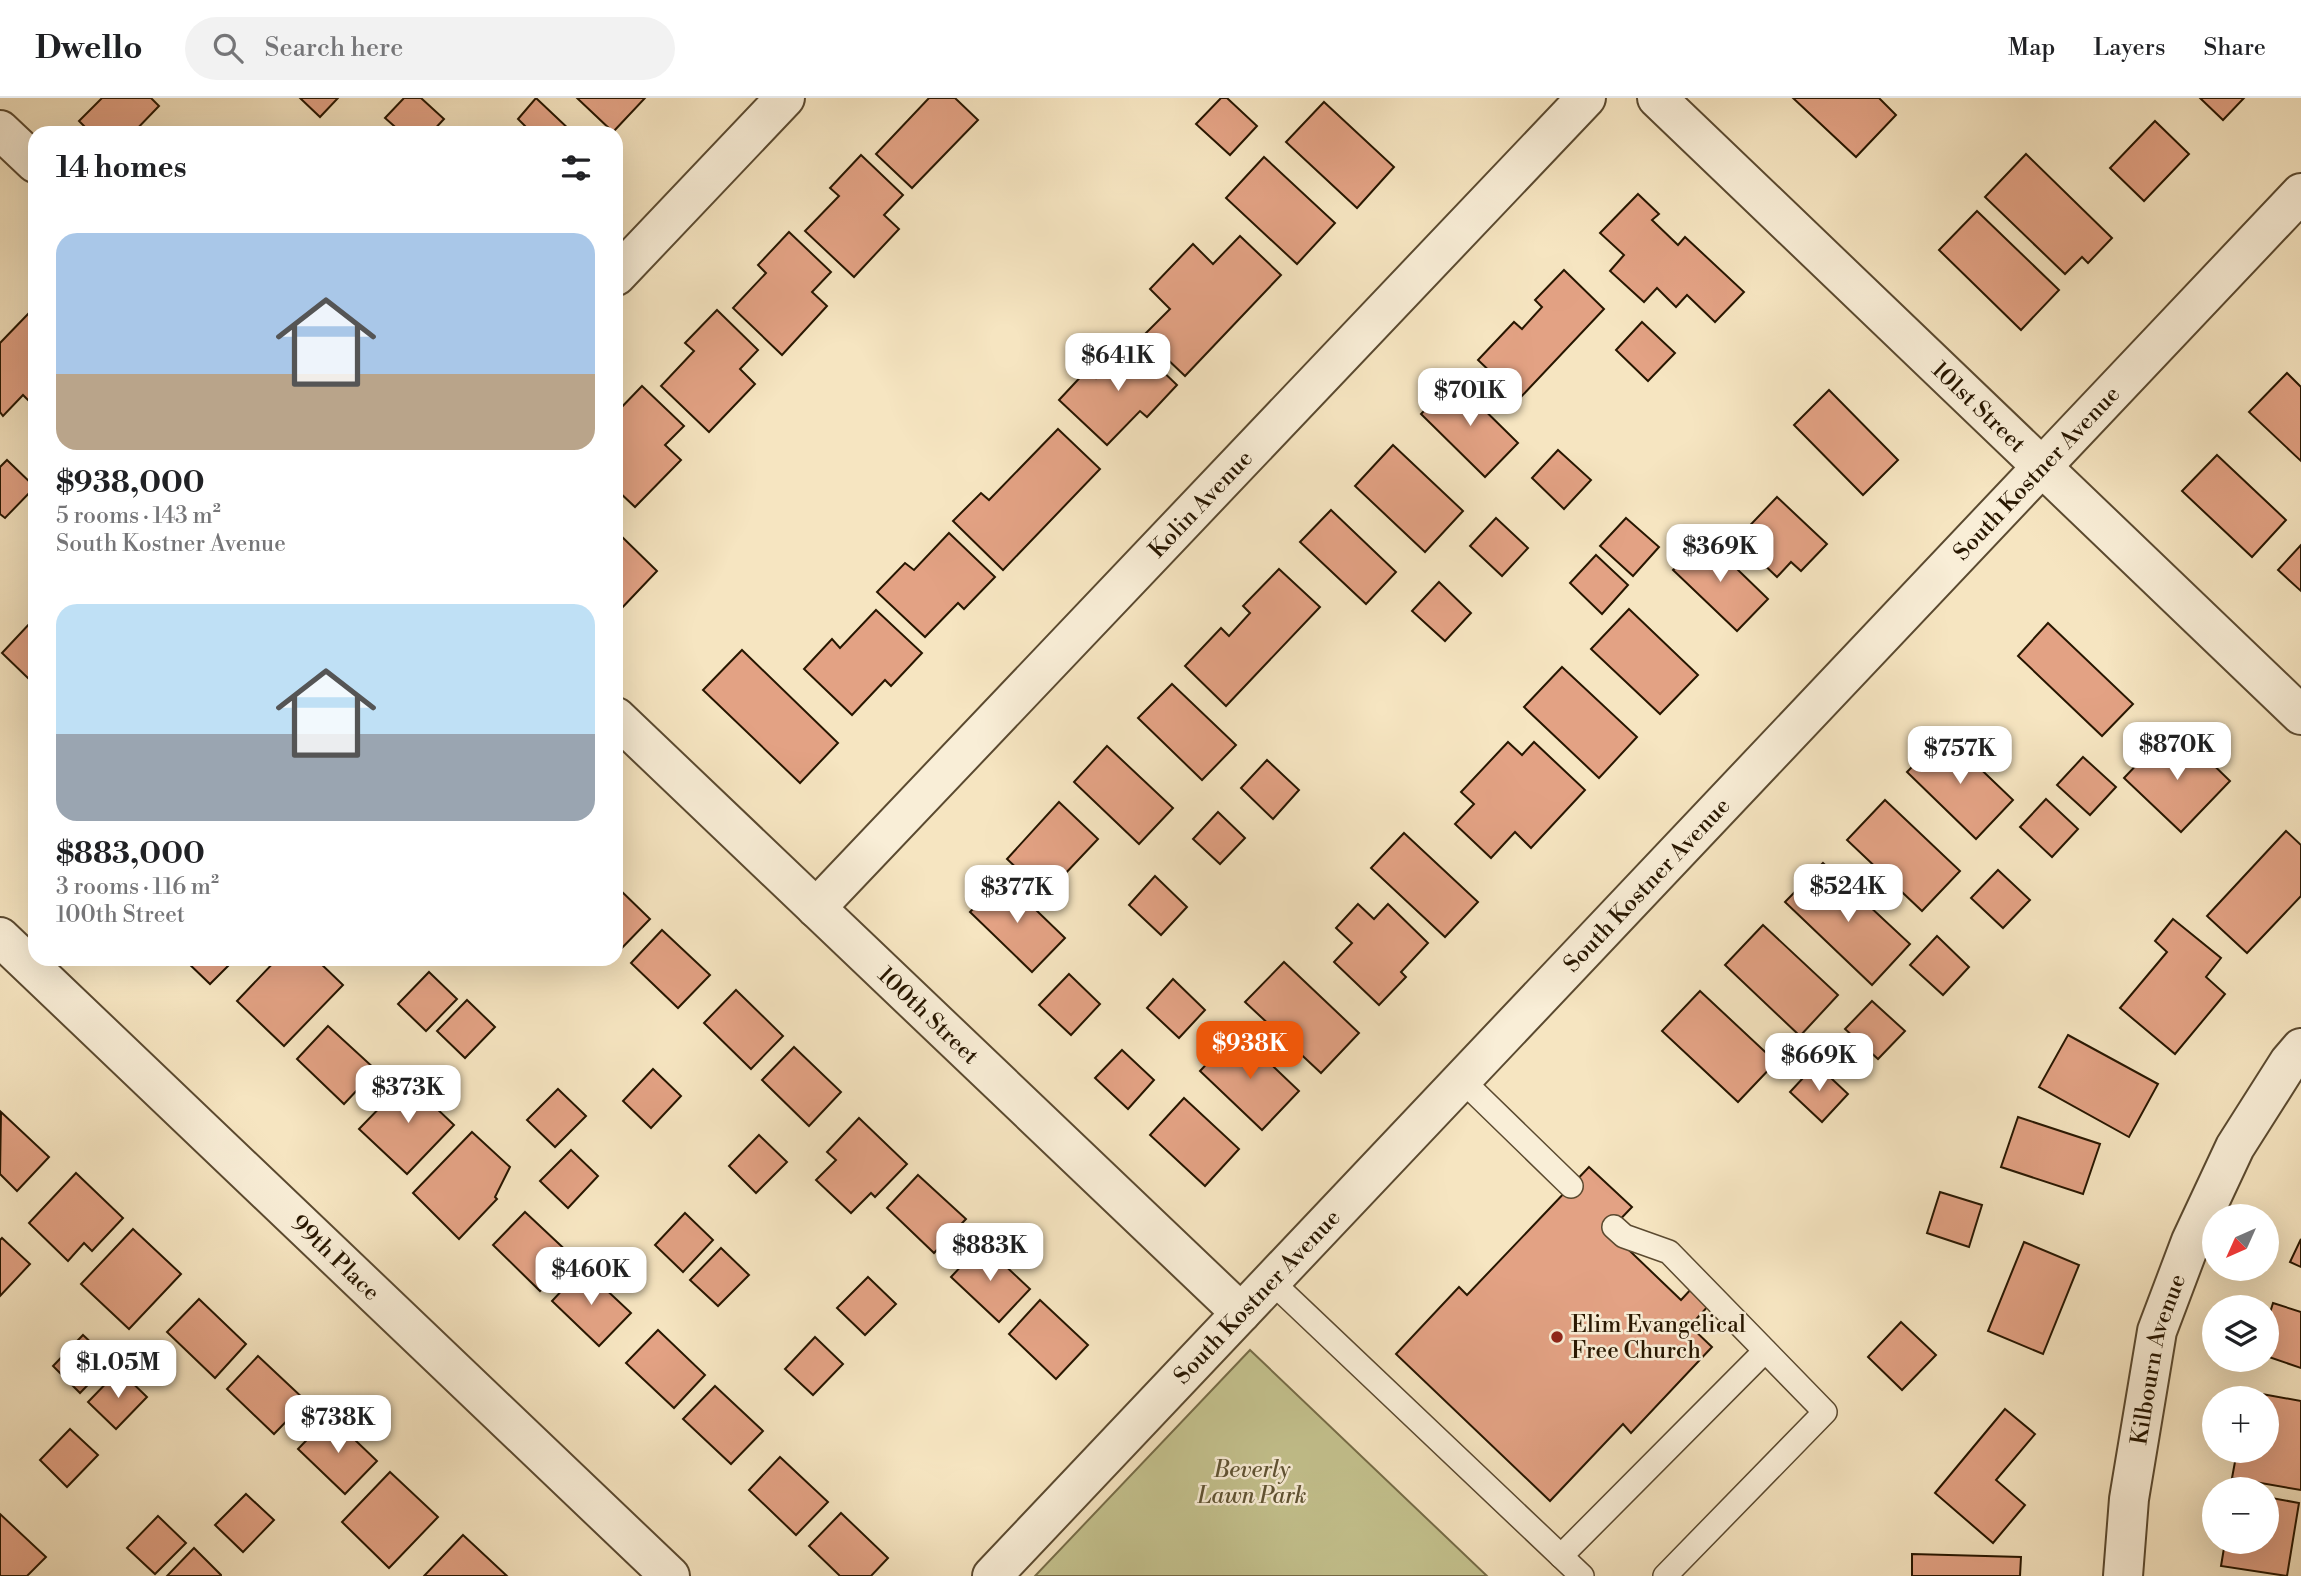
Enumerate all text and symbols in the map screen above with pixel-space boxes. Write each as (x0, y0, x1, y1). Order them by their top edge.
search box (185, 17, 675, 80)
text: Dwello (35, 28, 143, 69)
icon: search (209, 29, 247, 67)
text: Search here (265, 32, 403, 64)
text: Map (2008, 33, 2055, 63)
text: Layers (2093, 33, 2165, 63)
text: Share (2203, 33, 2266, 63)
text: 14 homes (56, 149, 187, 187)
icon: filters (557, 149, 595, 187)
icon: home (263, 279, 389, 405)
pin: $641K (1069, 334, 1167, 393)
text: $641K (1081, 342, 1155, 370)
street label: 101st Street (1926, 356, 2031, 459)
pin: $701K (1421, 368, 1519, 428)
text: $701K (1434, 377, 1506, 405)
street label: South Kostner Avenue (1948, 380, 2126, 567)
street label: Kolin Avenue (1143, 445, 1259, 564)
text: $938,000 (56, 464, 205, 502)
text: 5 rooms · 143 m² (56, 502, 221, 530)
pin: $369K (1671, 524, 1769, 584)
text: South Kostner Avenue (56, 530, 286, 558)
text: $369K (1682, 533, 1758, 561)
icon: home (263, 650, 389, 776)
pin: $870K (2128, 722, 2226, 782)
pin: $757K (1911, 726, 2009, 786)
text: $870K (2139, 731, 2215, 759)
text: $757K (1924, 735, 1996, 763)
street label: South Kostner Avenue (1558, 792, 1736, 978)
text: $883,000 (56, 835, 205, 873)
pin: $524K (1799, 864, 1897, 924)
pin: $377K (968, 866, 1066, 925)
text: 3 rooms · 116 m² (56, 873, 219, 901)
text: $524K (1810, 873, 1886, 901)
text: $377K (981, 874, 1053, 902)
text: 100th Street (56, 901, 185, 929)
street label: 100th Street (872, 961, 984, 1071)
pin: $938K (1201, 1021, 1299, 1081)
text: $938K (1212, 1030, 1288, 1058)
pin: $669K (1770, 1034, 1868, 1093)
text: $669K (1781, 1042, 1857, 1070)
pin: $373K (359, 1066, 457, 1125)
text: $373K (372, 1074, 444, 1102)
street label: South Kostner Avenue (1168, 1204, 1347, 1390)
north arrow (2202, 1204, 2278, 1281)
map controls (2202, 1204, 2279, 1554)
street label: 99th Place (285, 1209, 385, 1307)
pin: $883K (941, 1224, 1039, 1283)
text: $883K (952, 1232, 1028, 1260)
pin: $460K (542, 1248, 640, 1307)
text: $460K (552, 1256, 630, 1284)
street label: Kilbourn Avenue (2125, 1270, 2192, 1447)
button: layers (2202, 1295, 2279, 1372)
place label: Elim Evangelical Free Church (1571, 1311, 1746, 1365)
marker: Elim Evangelical Free Church (1549, 1329, 1565, 1345)
pin: $1.05M (61, 1340, 175, 1400)
text: $1.05M (76, 1349, 160, 1377)
button: + (2202, 1386, 2279, 1463)
pin: $738K (289, 1396, 387, 1455)
text: $738K (301, 1404, 375, 1432)
park label: Beverly Lawn Park (1197, 1456, 1306, 1510)
button: − (2202, 1477, 2279, 1554)

